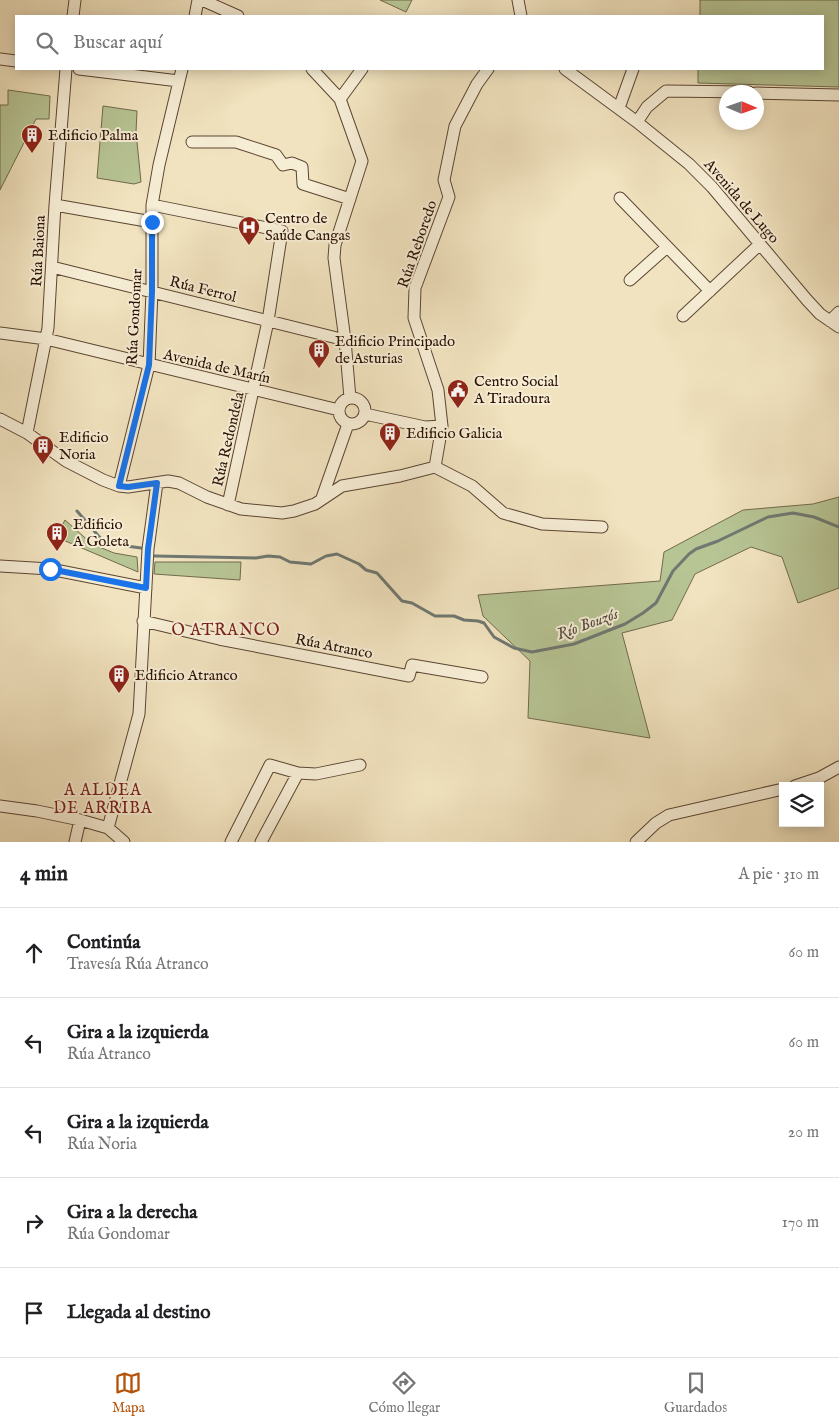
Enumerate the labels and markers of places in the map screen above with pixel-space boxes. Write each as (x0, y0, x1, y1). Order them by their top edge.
building icon: Edificio Palma (20, 123, 44, 154)
place label: Edificio Palma (48, 126, 139, 145)
place label: Centro de Saúde Cangas (265, 209, 350, 245)
hospital icon: Centro de Saúde Cangas (237, 215, 261, 246)
place label: Edificio Principado de Asturias (335, 332, 455, 368)
building icon: Edificio Principado de Asturias (307, 338, 331, 369)
place label: Centro Social A Tiradoura (473, 372, 559, 408)
public building icon: Centro Social A Tiradoura (446, 378, 470, 409)
building icon: Edificio Galicia (378, 421, 402, 452)
place label: Edificio Galicia (406, 424, 503, 443)
place label: Edificio Noria (59, 428, 109, 464)
building icon: Edificio Noria (31, 434, 55, 465)
place label: Edificio A Goleta (72, 515, 129, 551)
building icon: Edificio A Goleta (45, 521, 69, 552)
building icon: Edificio Atranco (107, 663, 131, 694)
place label: Edificio Atranco (135, 666, 238, 685)

